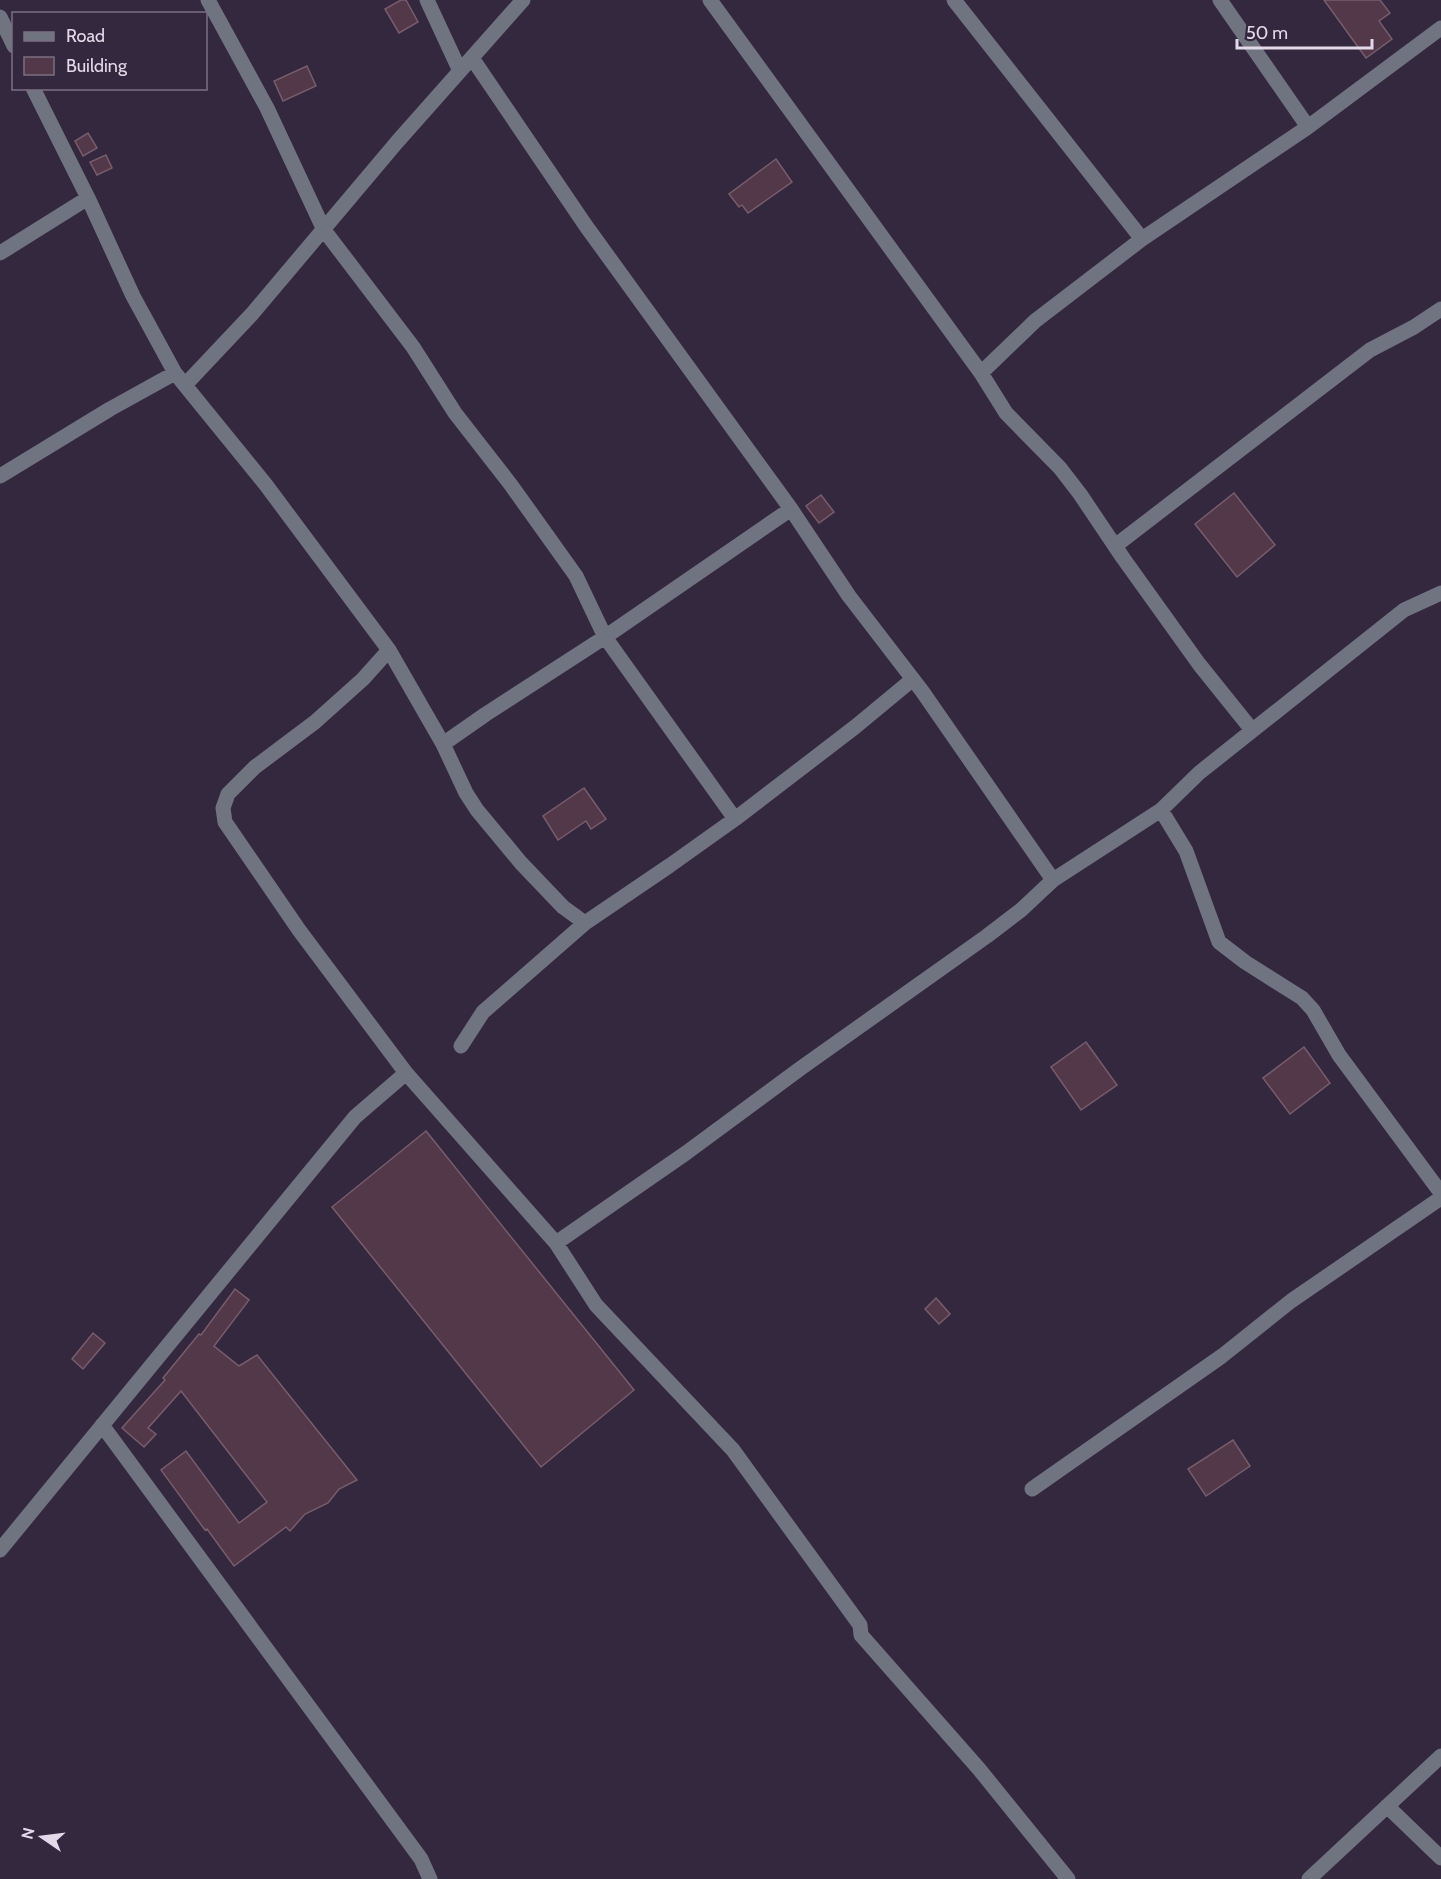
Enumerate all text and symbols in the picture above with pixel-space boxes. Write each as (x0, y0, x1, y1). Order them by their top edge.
legend (12, 12, 207, 90)
scale bar (1237, 12, 1372, 50)
text: 50 m (1246, 22, 1288, 44)
text: Road (66, 25, 105, 47)
text: Building (66, 55, 128, 77)
north arrow (12, 1807, 72, 1867)
text: N (17, 1826, 39, 1841)

